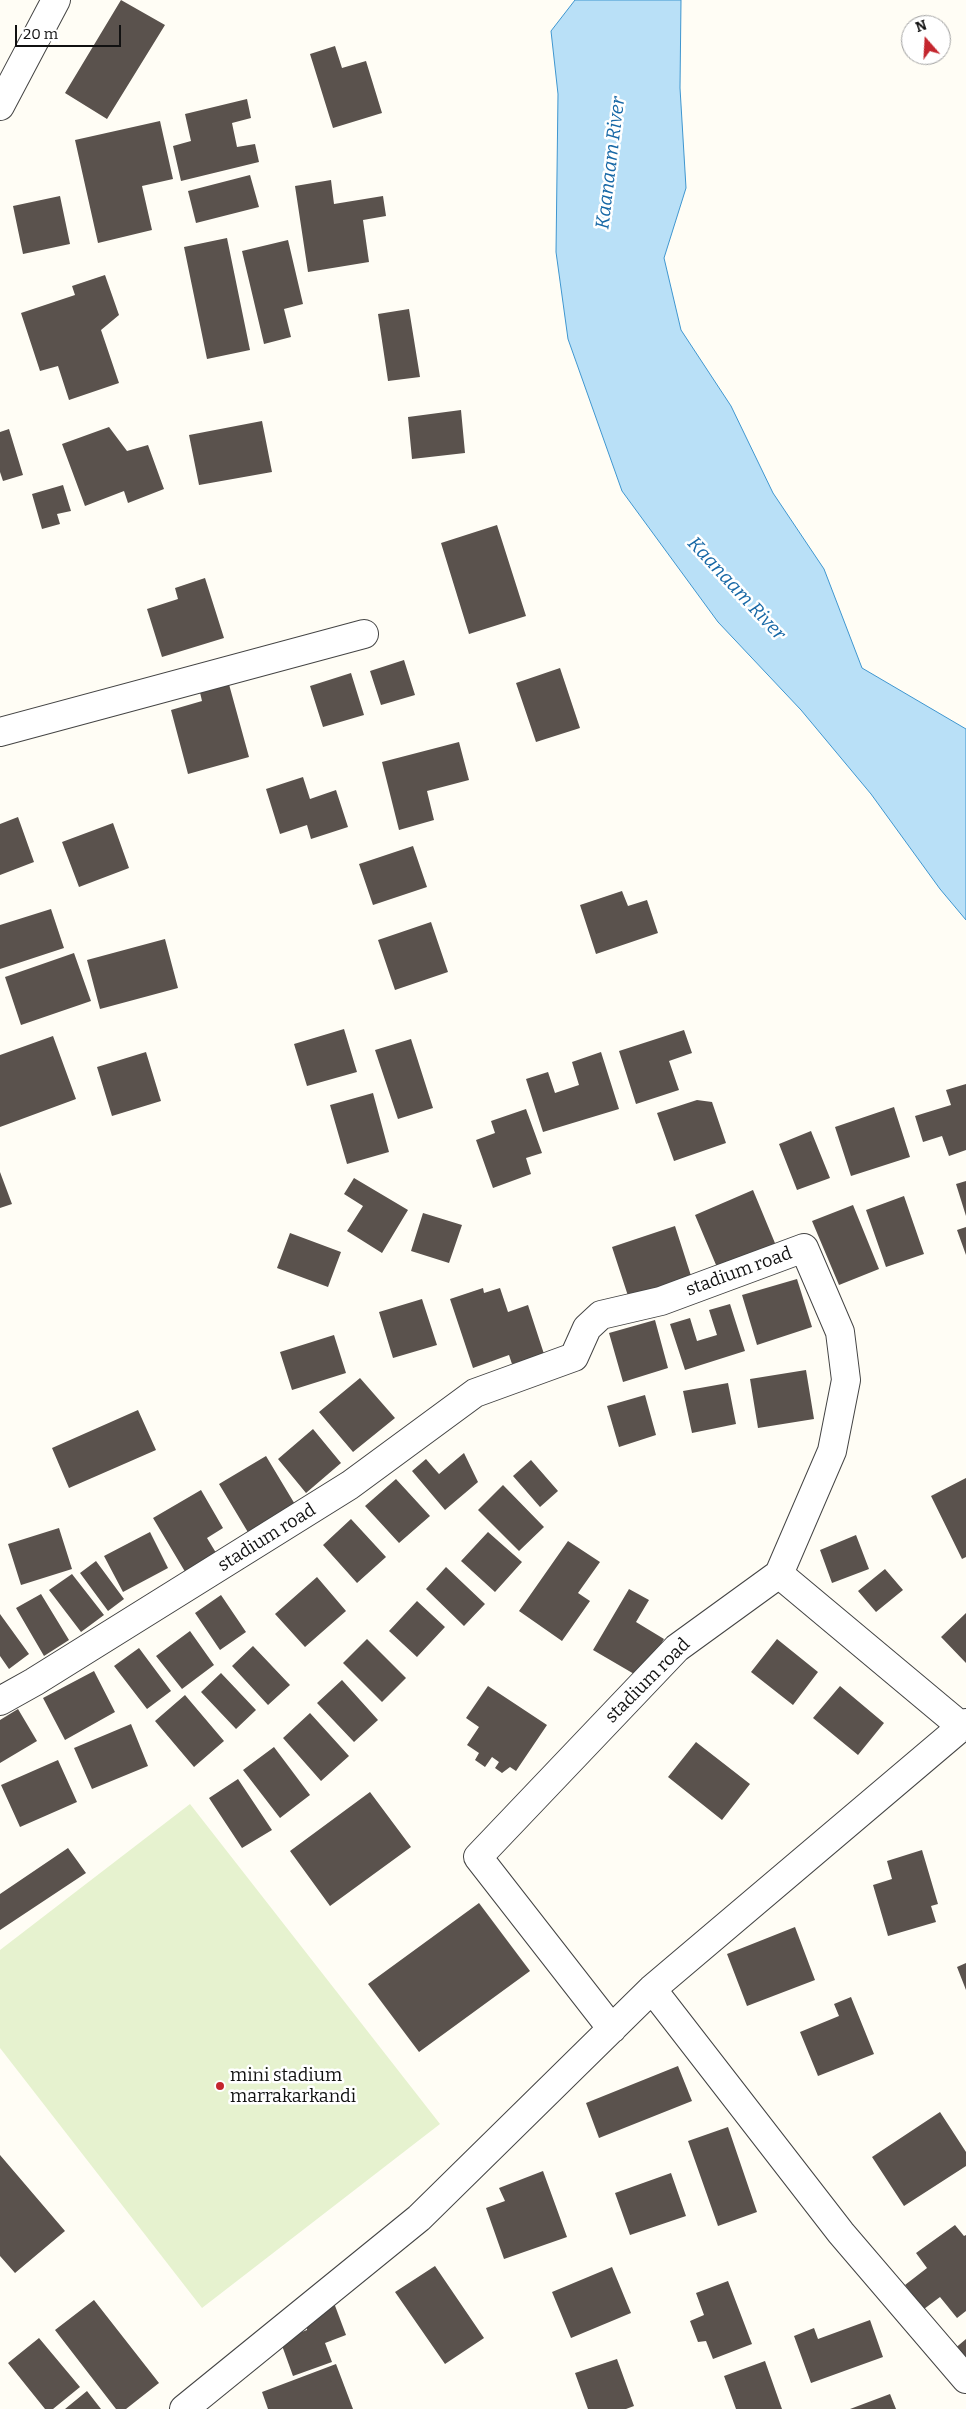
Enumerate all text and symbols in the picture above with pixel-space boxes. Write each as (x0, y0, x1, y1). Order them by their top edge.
scale bar (18, 15, 124, 47)
north arrow (901, 15, 951, 65)
text: N (913, 16, 929, 36)
text: 20 m (23, 25, 58, 43)
water label: Kaanaam River (592, 96, 630, 230)
water label: Kaanaam River (682, 533, 790, 645)
street label: stadium road (683, 1243, 795, 1301)
street label: stadium road (214, 1499, 320, 1577)
street label: stadium road (601, 1634, 695, 1728)
place label: mini stadium marrakarkandi (230, 2065, 356, 2108)
marker: mini stadium marrakarkandi (214, 2080, 226, 2092)

